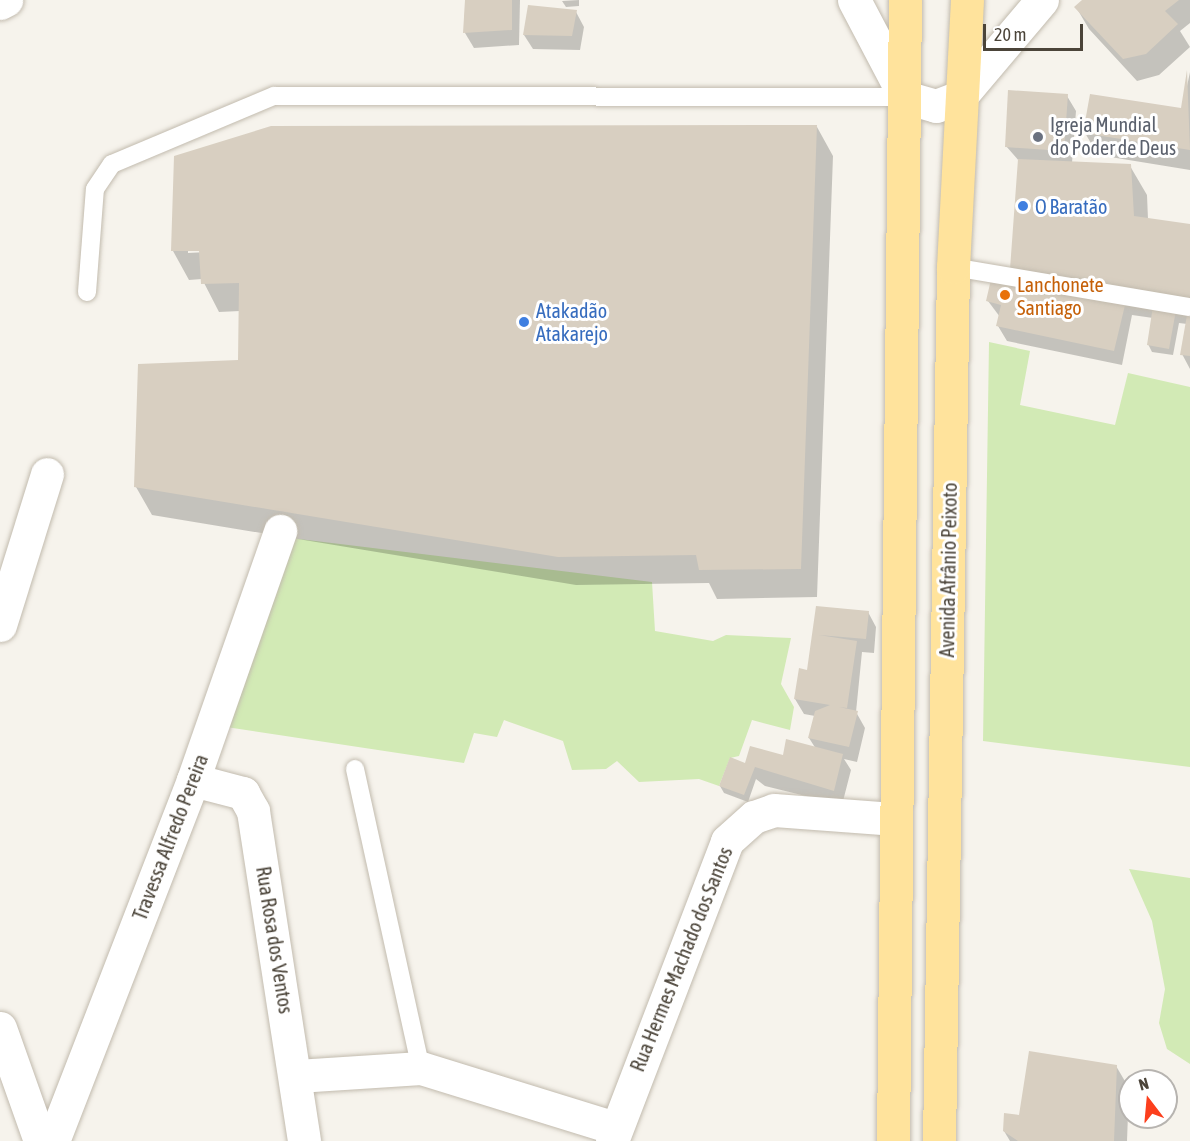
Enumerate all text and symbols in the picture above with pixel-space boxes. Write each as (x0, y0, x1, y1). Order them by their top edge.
scale bar (986, 12, 1086, 50)
text: 20 m (994, 24, 1026, 45)
place label: Igreja Mundial do Poder de Deus (1050, 113, 1176, 160)
marker: Igreja Mundial do Poder de Deus (1031, 130, 1045, 144)
place label: O Baratão (1035, 194, 1107, 218)
marker: O Baratão (1016, 199, 1030, 213)
place label: Lanchonete Santiago (1017, 272, 1104, 319)
marker: Lanchonete Santiago (998, 288, 1012, 302)
place label: Atakadão Atakarejo (536, 298, 608, 345)
marker: Atakadão Atakarejo (517, 315, 531, 329)
street label: Avenida Afrânio Peixoto (934, 482, 962, 658)
street label: Travessa Alfredo Pereira (127, 751, 213, 923)
street label: Rua Hermes Machado dos Santos (625, 843, 737, 1075)
street label: Rua Rosa dos Ventos (252, 865, 298, 1015)
north arrow (1118, 1069, 1178, 1129)
text: N (1137, 1074, 1151, 1094)

